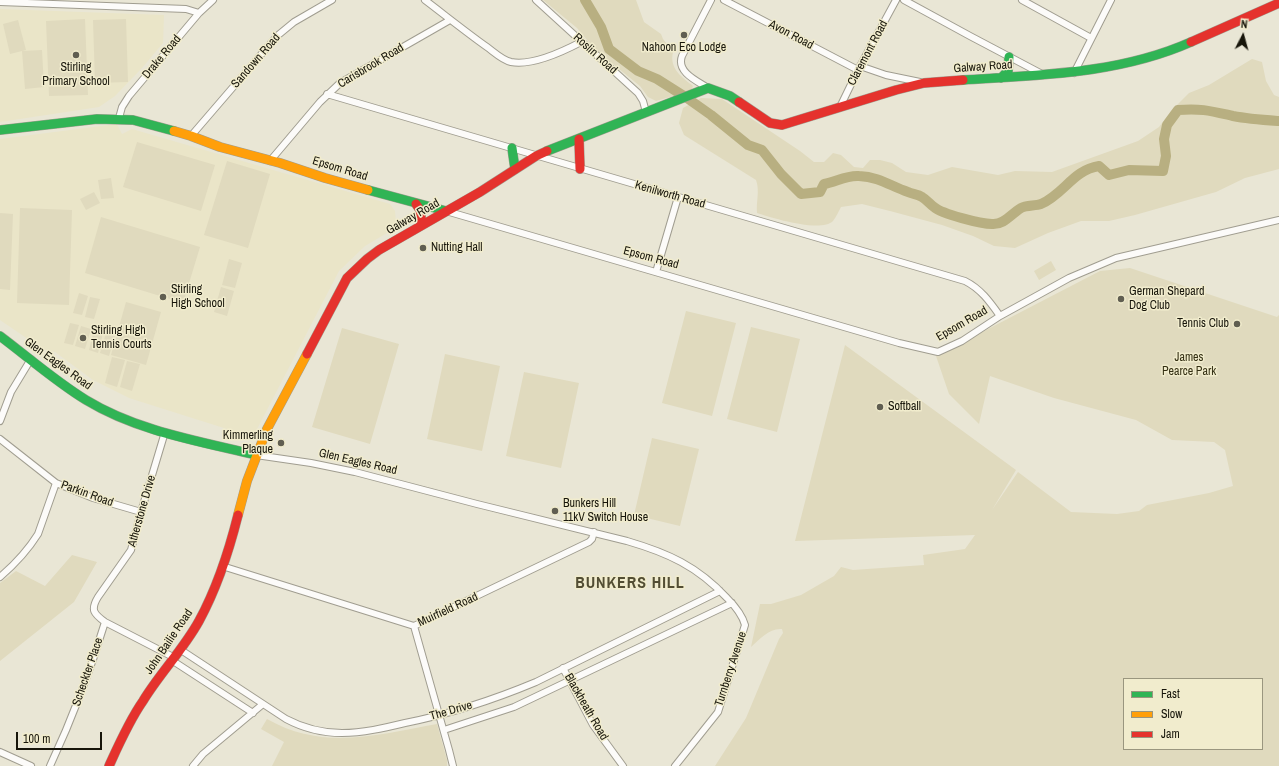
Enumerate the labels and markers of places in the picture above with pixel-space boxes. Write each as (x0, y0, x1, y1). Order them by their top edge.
marker: Nahoon Eco Lodge (679, 30, 689, 40)
place label: Nahoon Eco Lodge (642, 41, 726, 55)
marker: Stirling Primary School (71, 50, 81, 60)
place label: Stirling Primary School (42, 61, 110, 89)
place label: Nutting Hall (431, 241, 482, 255)
marker: Nutting Hall (418, 243, 428, 253)
place label: Stirling High School (171, 283, 225, 311)
place label: German Shepard Dog Club (1129, 285, 1204, 313)
marker: Stirling High School (158, 292, 168, 302)
marker: German Shepard Dog Club (1116, 294, 1126, 304)
place label: Tennis Club (1177, 317, 1229, 331)
marker: Tennis Club (1232, 319, 1242, 329)
place label: Stirling High Tennis Courts (91, 324, 152, 352)
marker: Stirling High Tennis Courts (78, 333, 88, 343)
place label: Softball (888, 400, 921, 414)
marker: Softball (875, 402, 885, 412)
place label: Kimmerling Plaque (223, 429, 273, 457)
marker: Kimmerling Plaque (276, 438, 286, 448)
place label: Bunkers Hill 11kV Switch House (563, 497, 648, 525)
marker: Bunkers Hill 11kV Switch House (550, 506, 560, 516)

